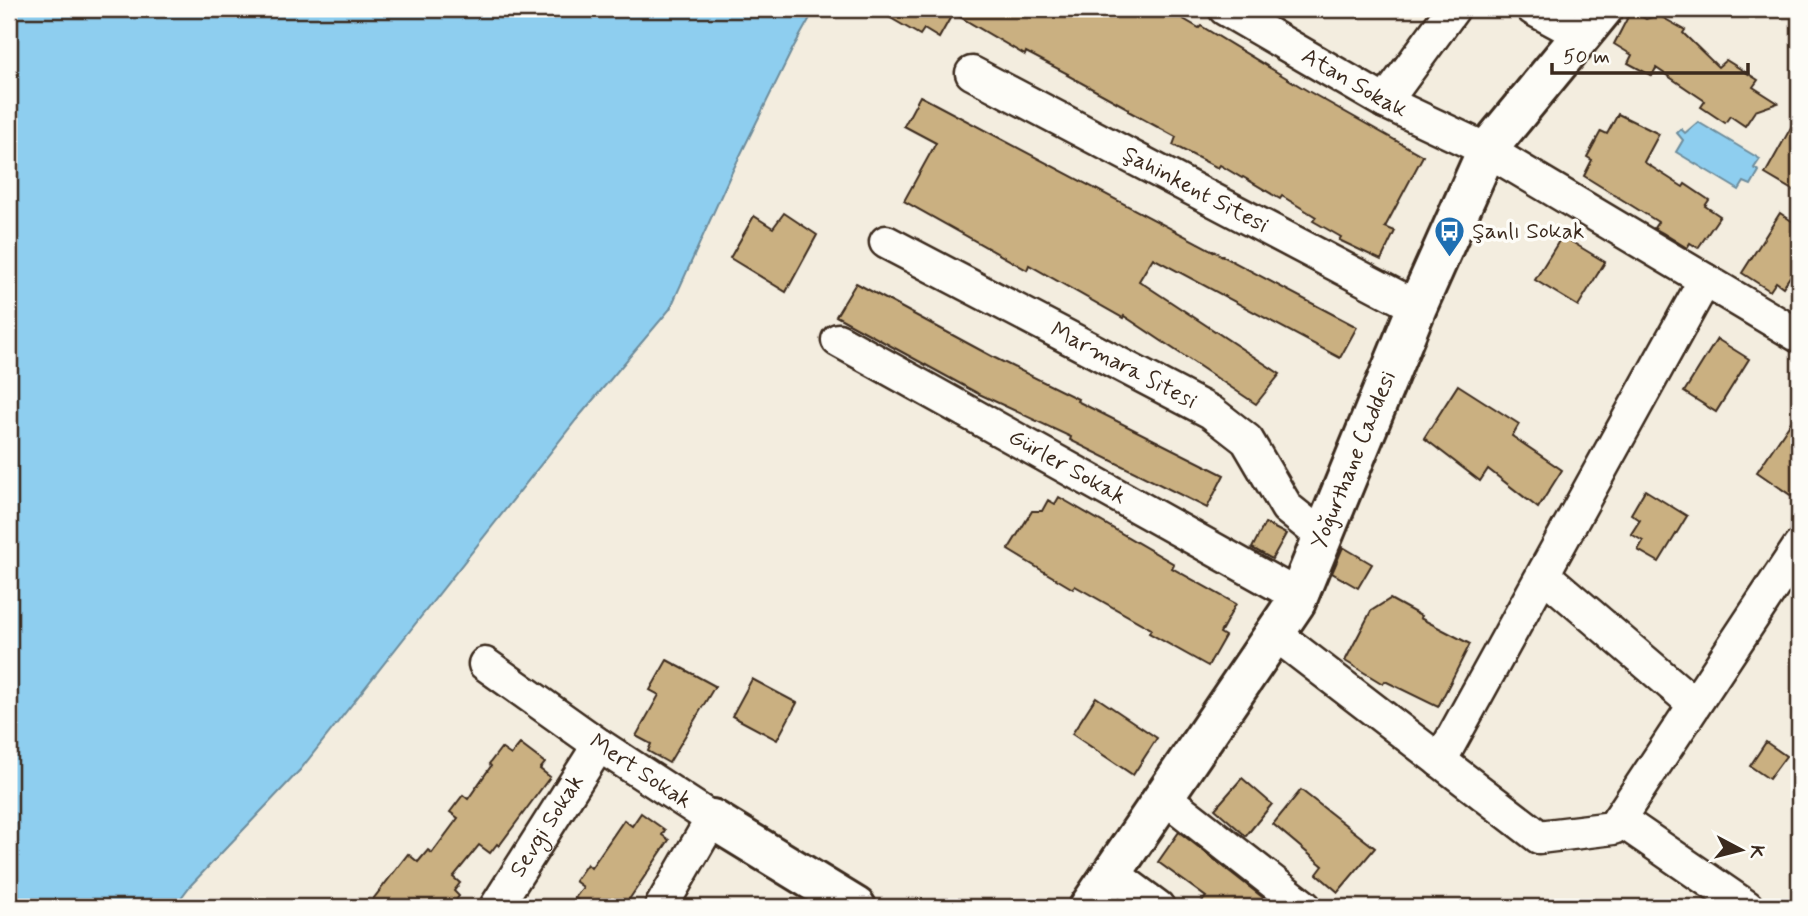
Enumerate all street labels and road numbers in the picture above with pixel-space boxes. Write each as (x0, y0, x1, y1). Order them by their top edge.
street label: Atan Sokak (1296, 42, 1412, 125)
street label: Şahinkent Sitesi (1117, 140, 1273, 241)
street label: Marmara Sitesi (1045, 316, 1202, 417)
street label: Yoğurthane Caddesi (1304, 366, 1404, 554)
street label: Gürler Sokak (1003, 423, 1131, 512)
street label: Mert Sokak (583, 728, 697, 816)
street label: Sevgi Sokak (504, 769, 591, 883)

